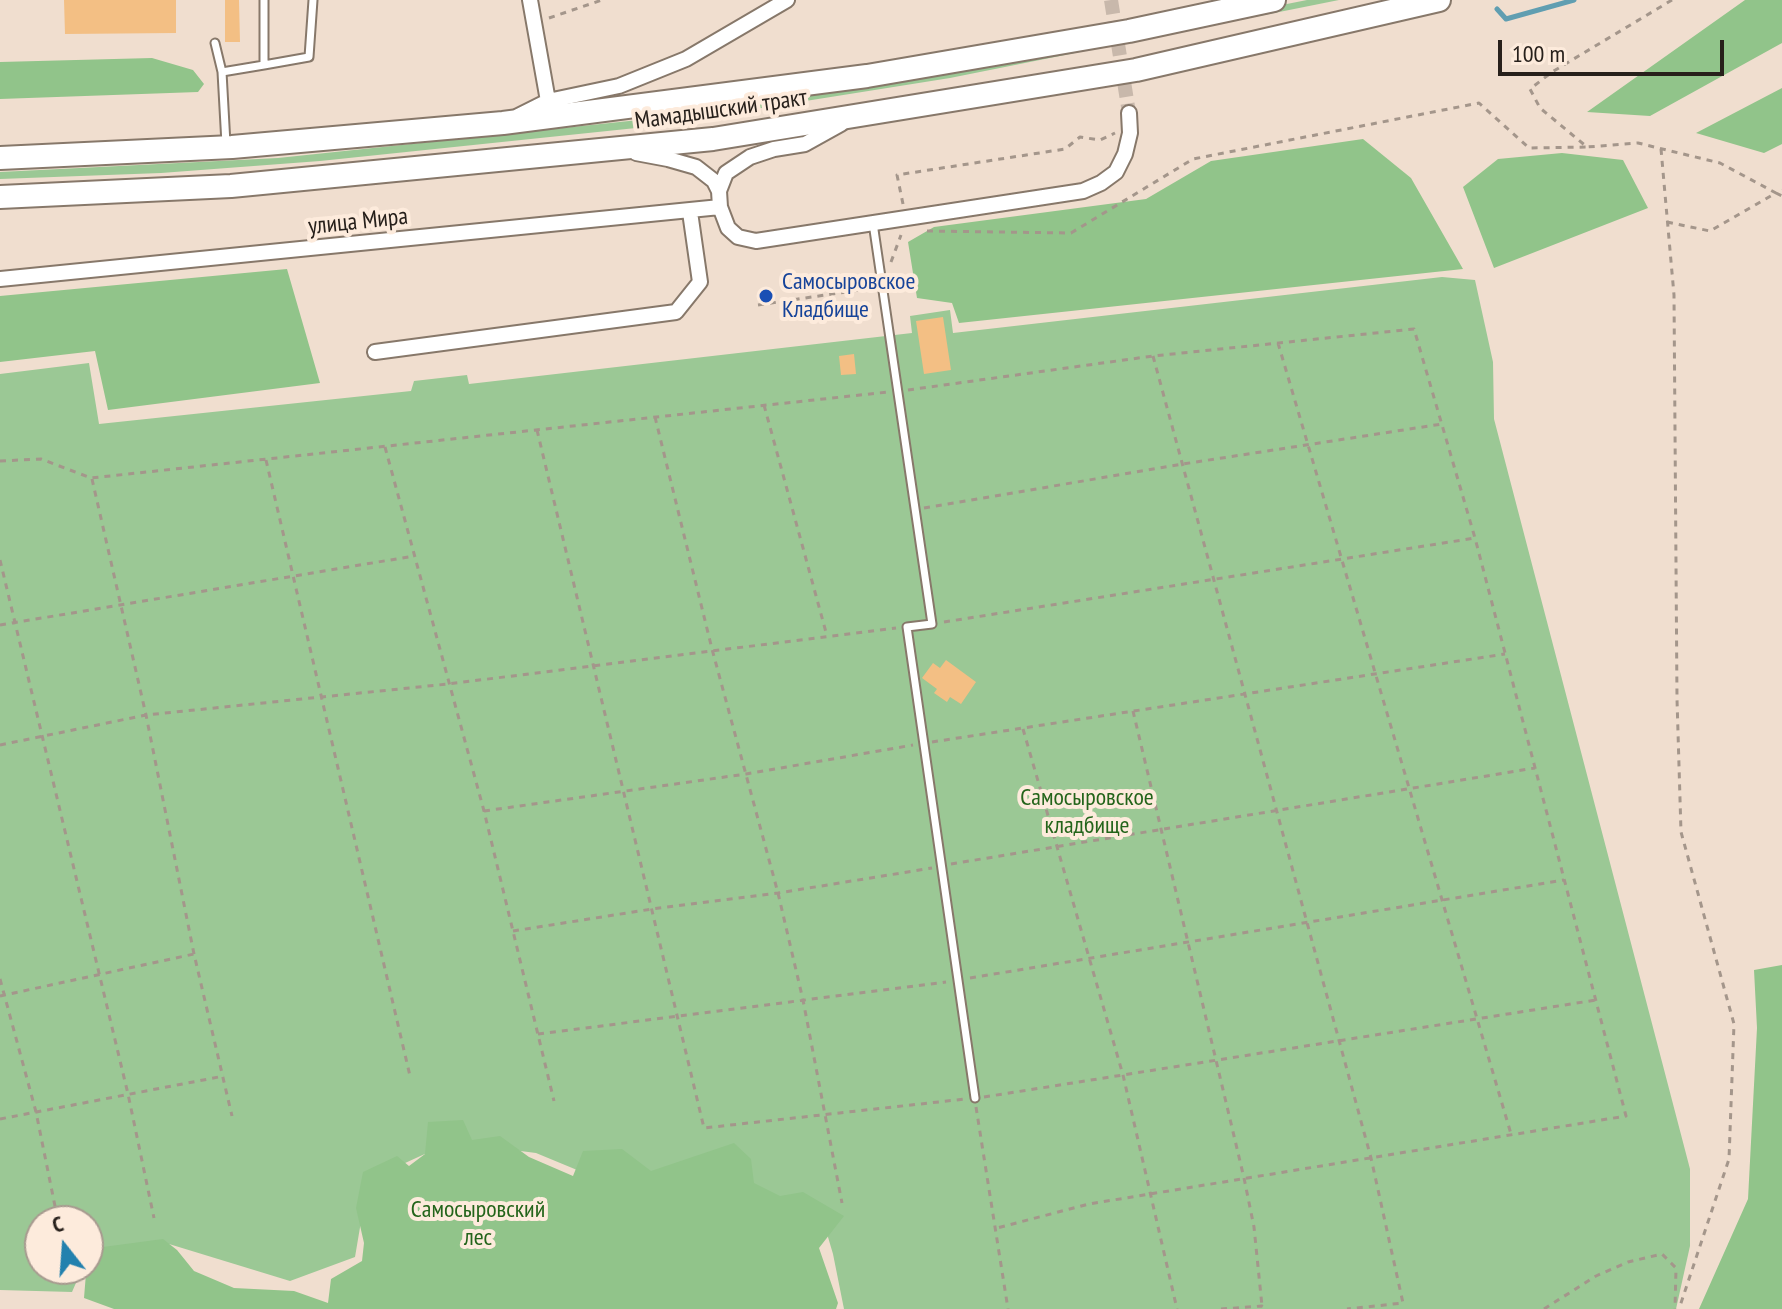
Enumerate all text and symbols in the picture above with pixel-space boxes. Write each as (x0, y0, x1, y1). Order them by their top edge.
scale bar (1502, 24, 1728, 74)
text: 100 m (1512, 38, 1565, 69)
street label: Мамадышский тракт (633, 84, 809, 136)
street label: улица Мира (307, 202, 409, 242)
place label: Самосыровское Кладбище (782, 268, 915, 324)
marker: Самосыровское Кладбище (757, 287, 775, 305)
park label: Самосыровское кладбище (1020, 784, 1154, 840)
park label: Самосыровский лес (411, 1196, 545, 1252)
north arrow (24, 1205, 104, 1285)
text: С (49, 1209, 66, 1239)

